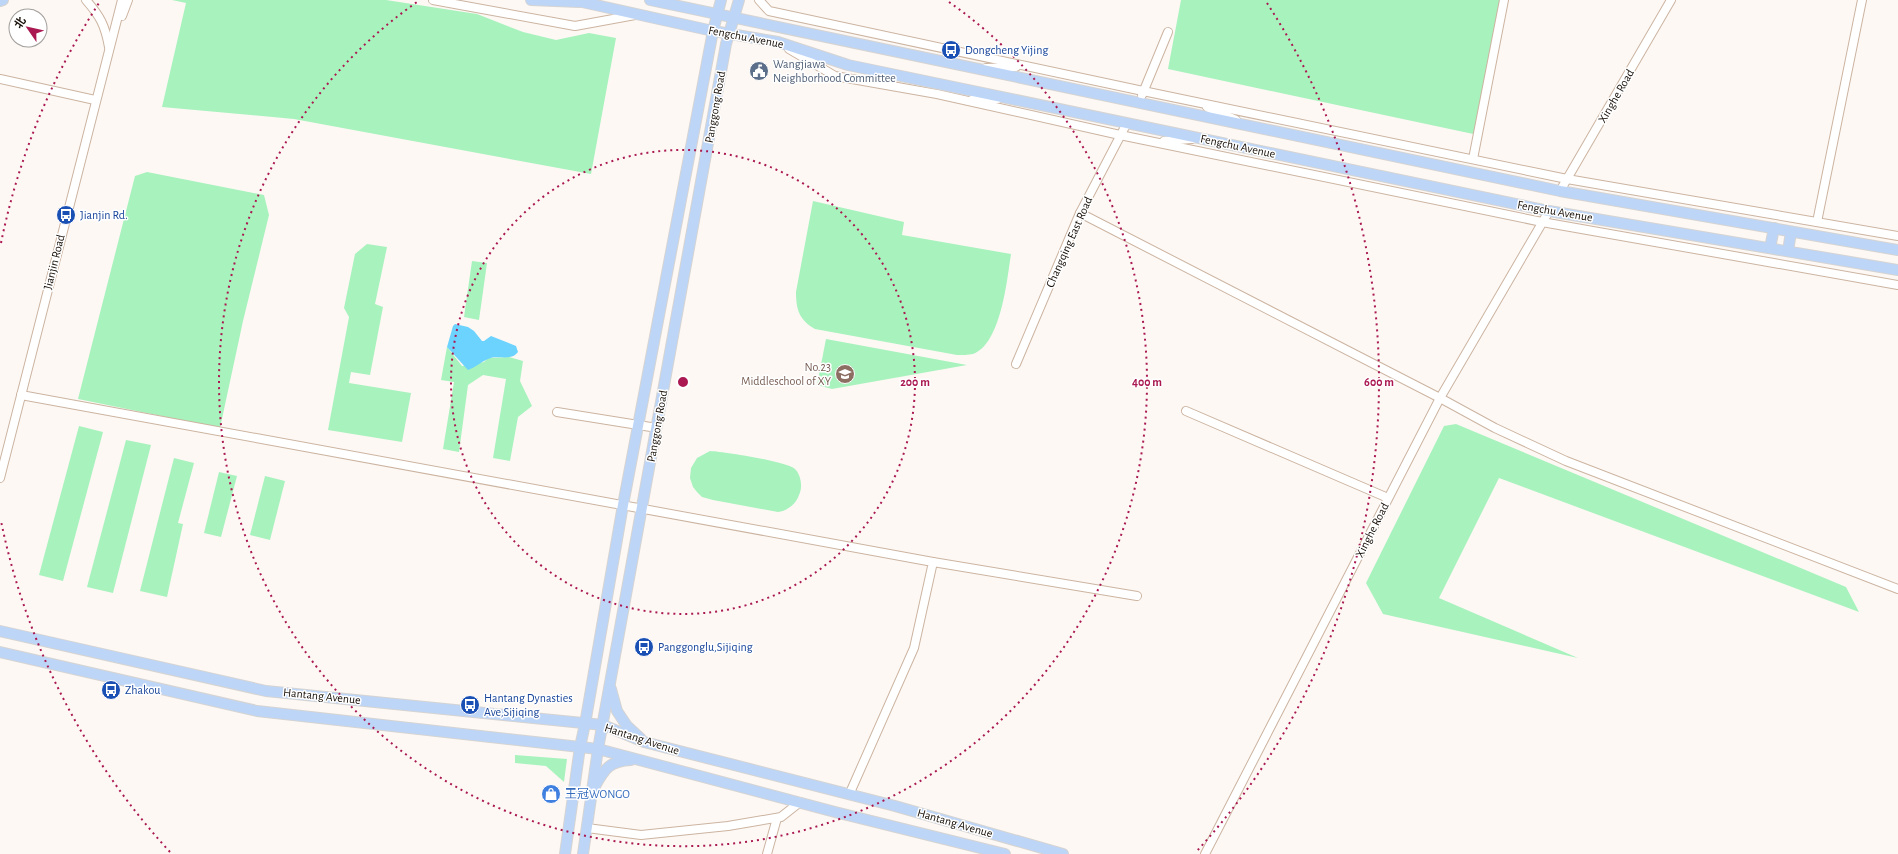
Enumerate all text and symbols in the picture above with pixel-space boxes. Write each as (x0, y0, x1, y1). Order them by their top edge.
north arrow (8, 8, 48, 48)
text: 北 (12, 15, 28, 30)
street label: Fengchu Avenue (707, 24, 785, 50)
bus stop icon: Dongcheng Yijing (940, 39, 962, 61)
place label: Dongcheng Yijing (965, 44, 1048, 57)
place label: Wangjiawa Neighborhood Committee (773, 58, 896, 84)
public building icon: Wangjiawa Neighborhood Committee (748, 60, 770, 82)
street label: Xinghe Road (1596, 67, 1636, 125)
street label: Panggong Road (703, 70, 727, 144)
street label: Fengchu Avenue (1199, 132, 1277, 160)
street label: Changqing East Road (1044, 195, 1094, 289)
street label: Fengchu Avenue (1516, 198, 1594, 224)
bus stop icon: Jianjin Rd. (55, 204, 77, 226)
place label: Jianjin Rd. (80, 209, 128, 222)
street label: Jianjin Road (41, 233, 68, 291)
place label: No.23 Middleschool of XY (741, 361, 832, 387)
school or university icon: No.23 Middleschool of XY (834, 363, 856, 385)
centre of rings (676, 375, 690, 389)
text: 200 m (900, 376, 930, 388)
text: 400 m (1132, 376, 1162, 388)
text: 600 m (1364, 376, 1394, 388)
street label: Panggong Road (645, 389, 669, 463)
street label: Xinghe Road (1353, 501, 1391, 559)
bus stop icon: Panggonglu,Sijiqing (633, 636, 655, 658)
place label: Panggonglu,Sijiqing (658, 641, 753, 654)
bus stop icon: Zhakou (100, 679, 122, 701)
place label: Zhakou (125, 684, 160, 696)
street label: Hantang Avenue (283, 686, 361, 706)
place label: Hantang Dynasties Ave,Sijiqing (484, 692, 573, 719)
bus stop icon: Hantang Dynasties Ave,Sijiqing (459, 694, 481, 716)
street label: Hantang Avenue (603, 721, 681, 757)
shop icon: 王冠WONGO (540, 783, 562, 805)
place label: 王冠WONGO (565, 788, 630, 800)
street label: Hantang Avenue (916, 807, 994, 839)

